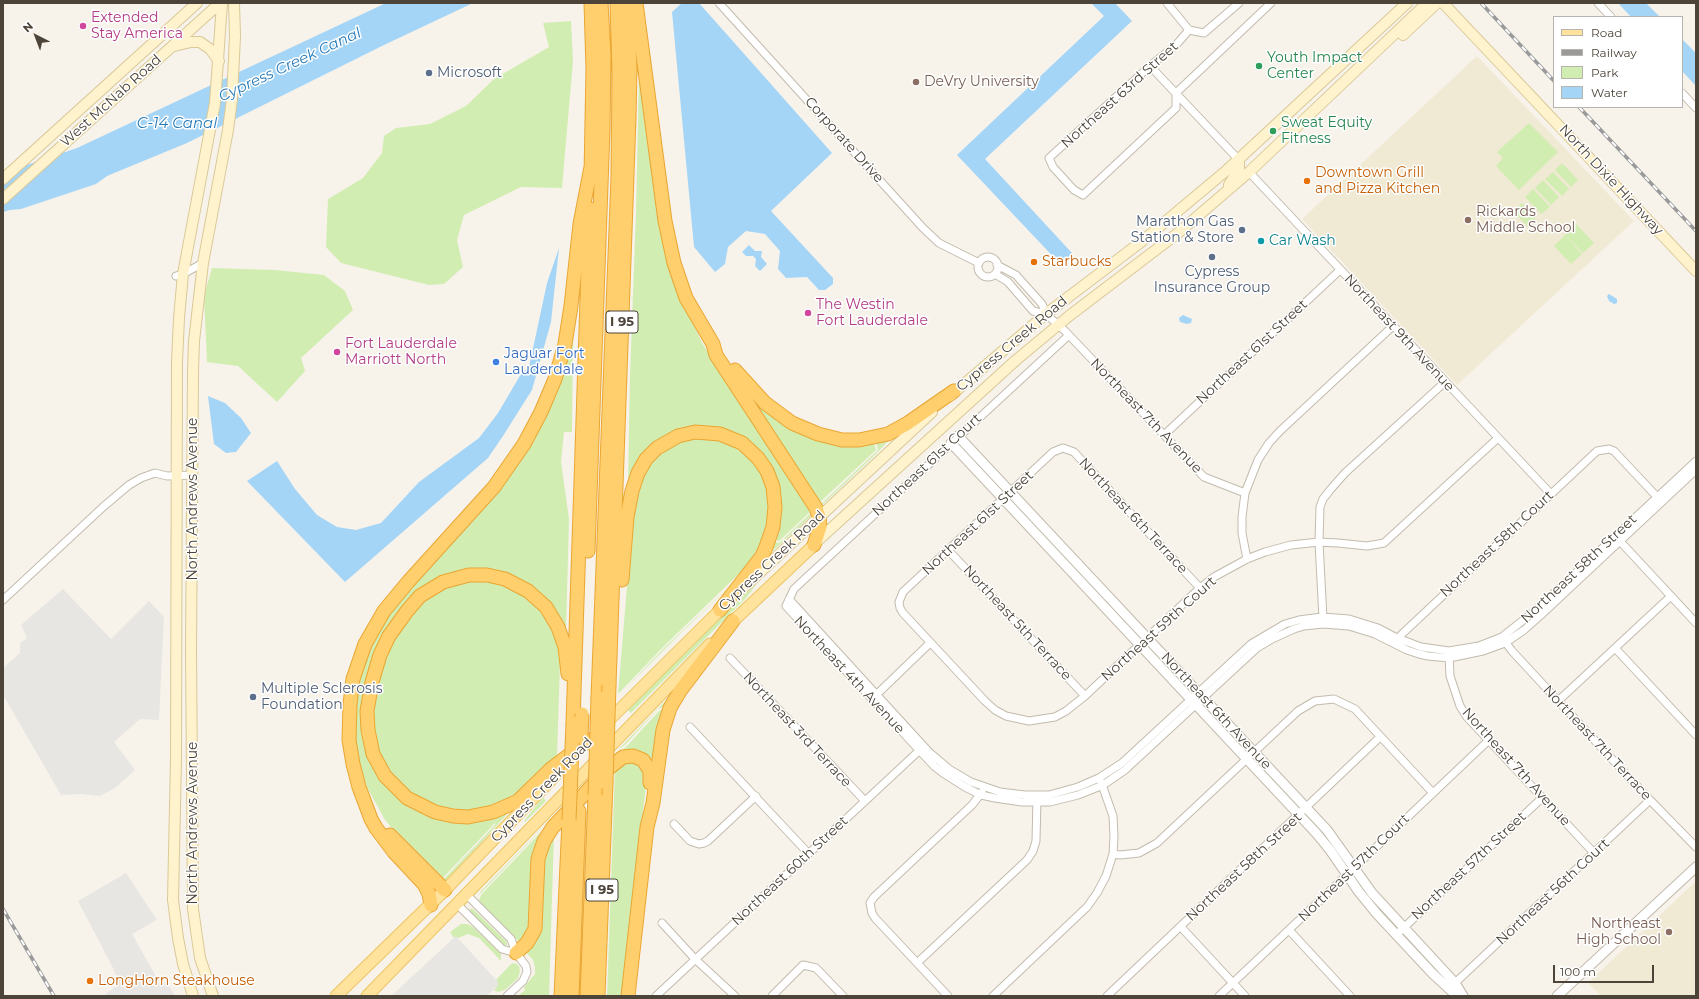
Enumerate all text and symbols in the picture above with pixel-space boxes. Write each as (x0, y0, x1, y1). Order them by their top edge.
place label: Extended Stay America (91, 10, 183, 42)
north arrow (16, 16, 56, 56)
legend (1553, 16, 1683, 108)
text: N (20, 19, 36, 35)
marker: Extended Stay America (78, 21, 88, 31)
water label: Cypress Creek Canal (216, 24, 364, 106)
text: Road (1591, 25, 1622, 40)
street label: Northeast 63rd Street (1058, 38, 1182, 152)
text: Railway (1591, 45, 1637, 60)
place label: Youth Impact Center (1267, 50, 1362, 82)
street label: West McNab Road (57, 51, 165, 151)
marker: Youth Impact Center (1254, 61, 1264, 71)
place label: Microsoft (437, 65, 502, 81)
text: Park (1591, 65, 1618, 80)
marker: Microsoft (424, 68, 434, 78)
place label: DeVry University (924, 74, 1039, 90)
marker: DeVry University (911, 77, 921, 87)
text: Water (1591, 85, 1627, 100)
street label: Corporate Drive (801, 94, 887, 186)
water label: C-14 Canal (137, 115, 217, 133)
place label: Sweat Equity Fitness (1281, 115, 1372, 148)
street label: North Dixie Highway (1555, 121, 1667, 239)
marker: Sweat Equity Fitness (1268, 126, 1278, 136)
place label: Downtown Grill and Pizza Kitchen (1315, 165, 1440, 198)
marker: Downtown Grill and Pizza Kitchen (1302, 176, 1312, 186)
place label: Rickards Middle School (1476, 204, 1575, 236)
place label: Marathon Gas Station & Store (1131, 214, 1234, 246)
marker: Rickards Middle School (1463, 215, 1473, 225)
marker: Marathon Gas Station & Store (1237, 225, 1247, 235)
place label: Car Wash (1269, 233, 1336, 249)
marker: Car Wash (1256, 236, 1266, 246)
marker: Cypress Insurance Group (1207, 252, 1217, 262)
place label: Starbucks (1042, 254, 1111, 270)
marker: Starbucks (1029, 257, 1039, 267)
place label: Cypress Insurance Group (1154, 264, 1270, 296)
street label: Northeast 9th Avenue (1340, 271, 1458, 395)
street label: Cypress Creek Road (953, 293, 1071, 395)
street label: Northeast 61st Street (1193, 296, 1311, 408)
place label: The Westin Fort Lauderdale (816, 297, 928, 330)
marker: The Westin Fort Lauderdale (803, 308, 813, 318)
road number: I 95 (606, 311, 638, 333)
place label: Fort Lauderdale Marriott North (345, 336, 457, 368)
place label: Jaguar Fort Lauderdale (504, 346, 585, 378)
marker: Fort Lauderdale Marriott North (332, 347, 342, 357)
street label: Northeast 7th Avenue (1087, 355, 1205, 477)
marker: Jaguar Fort Lauderdale (491, 357, 501, 367)
street label: Northeast 61st Court (869, 410, 985, 520)
street label: North Andrews Avenue (185, 417, 201, 581)
street label: Northeast 6th Terrace (1075, 455, 1191, 577)
street label: Northeast 61st Street (919, 467, 1037, 579)
street label: Northeast 58th Court (1437, 487, 1557, 601)
street label: Cypress Creek Road (715, 507, 829, 615)
street label: Northeast 58th Street (1518, 511, 1640, 627)
street label: Northeast 5th Terrace (959, 562, 1075, 684)
street label: Northeast 59th Court (1098, 573, 1220, 685)
street label: Northeast 4th Avenue (790, 613, 908, 737)
street label: Northeast 6th Avenue (1157, 649, 1275, 773)
street label: Northeast 3rd Terrace (739, 669, 855, 791)
place label: Multiple Sclerosis Foundation (261, 681, 383, 714)
street label: Northeast 7th Terrace (1539, 682, 1655, 804)
marker: Multiple Sclerosis Foundation (248, 692, 258, 702)
street label: Northeast 7th Avenue (1458, 704, 1574, 830)
street label: Cypress Creek Road (488, 734, 596, 846)
street label: North Andrews Avenue (185, 741, 201, 905)
street label: Northeast 57th Street (1408, 808, 1530, 924)
street label: Northeast 58th Street (1183, 809, 1305, 925)
street label: Northeast 57th Court (1295, 811, 1413, 925)
street label: Northeast 60th Street (728, 813, 852, 929)
street label: Northeast 56th Court (1493, 835, 1613, 949)
road number: I 95 (586, 879, 618, 901)
place label: Northeast High School (1576, 916, 1661, 948)
marker: Northeast High School (1664, 927, 1674, 937)
scale bar (1555, 957, 1656, 983)
text: 100 m (1560, 964, 1596, 979)
place label: LongHorn Steakhouse (98, 973, 255, 989)
marker: LongHorn Steakhouse (85, 976, 95, 986)

